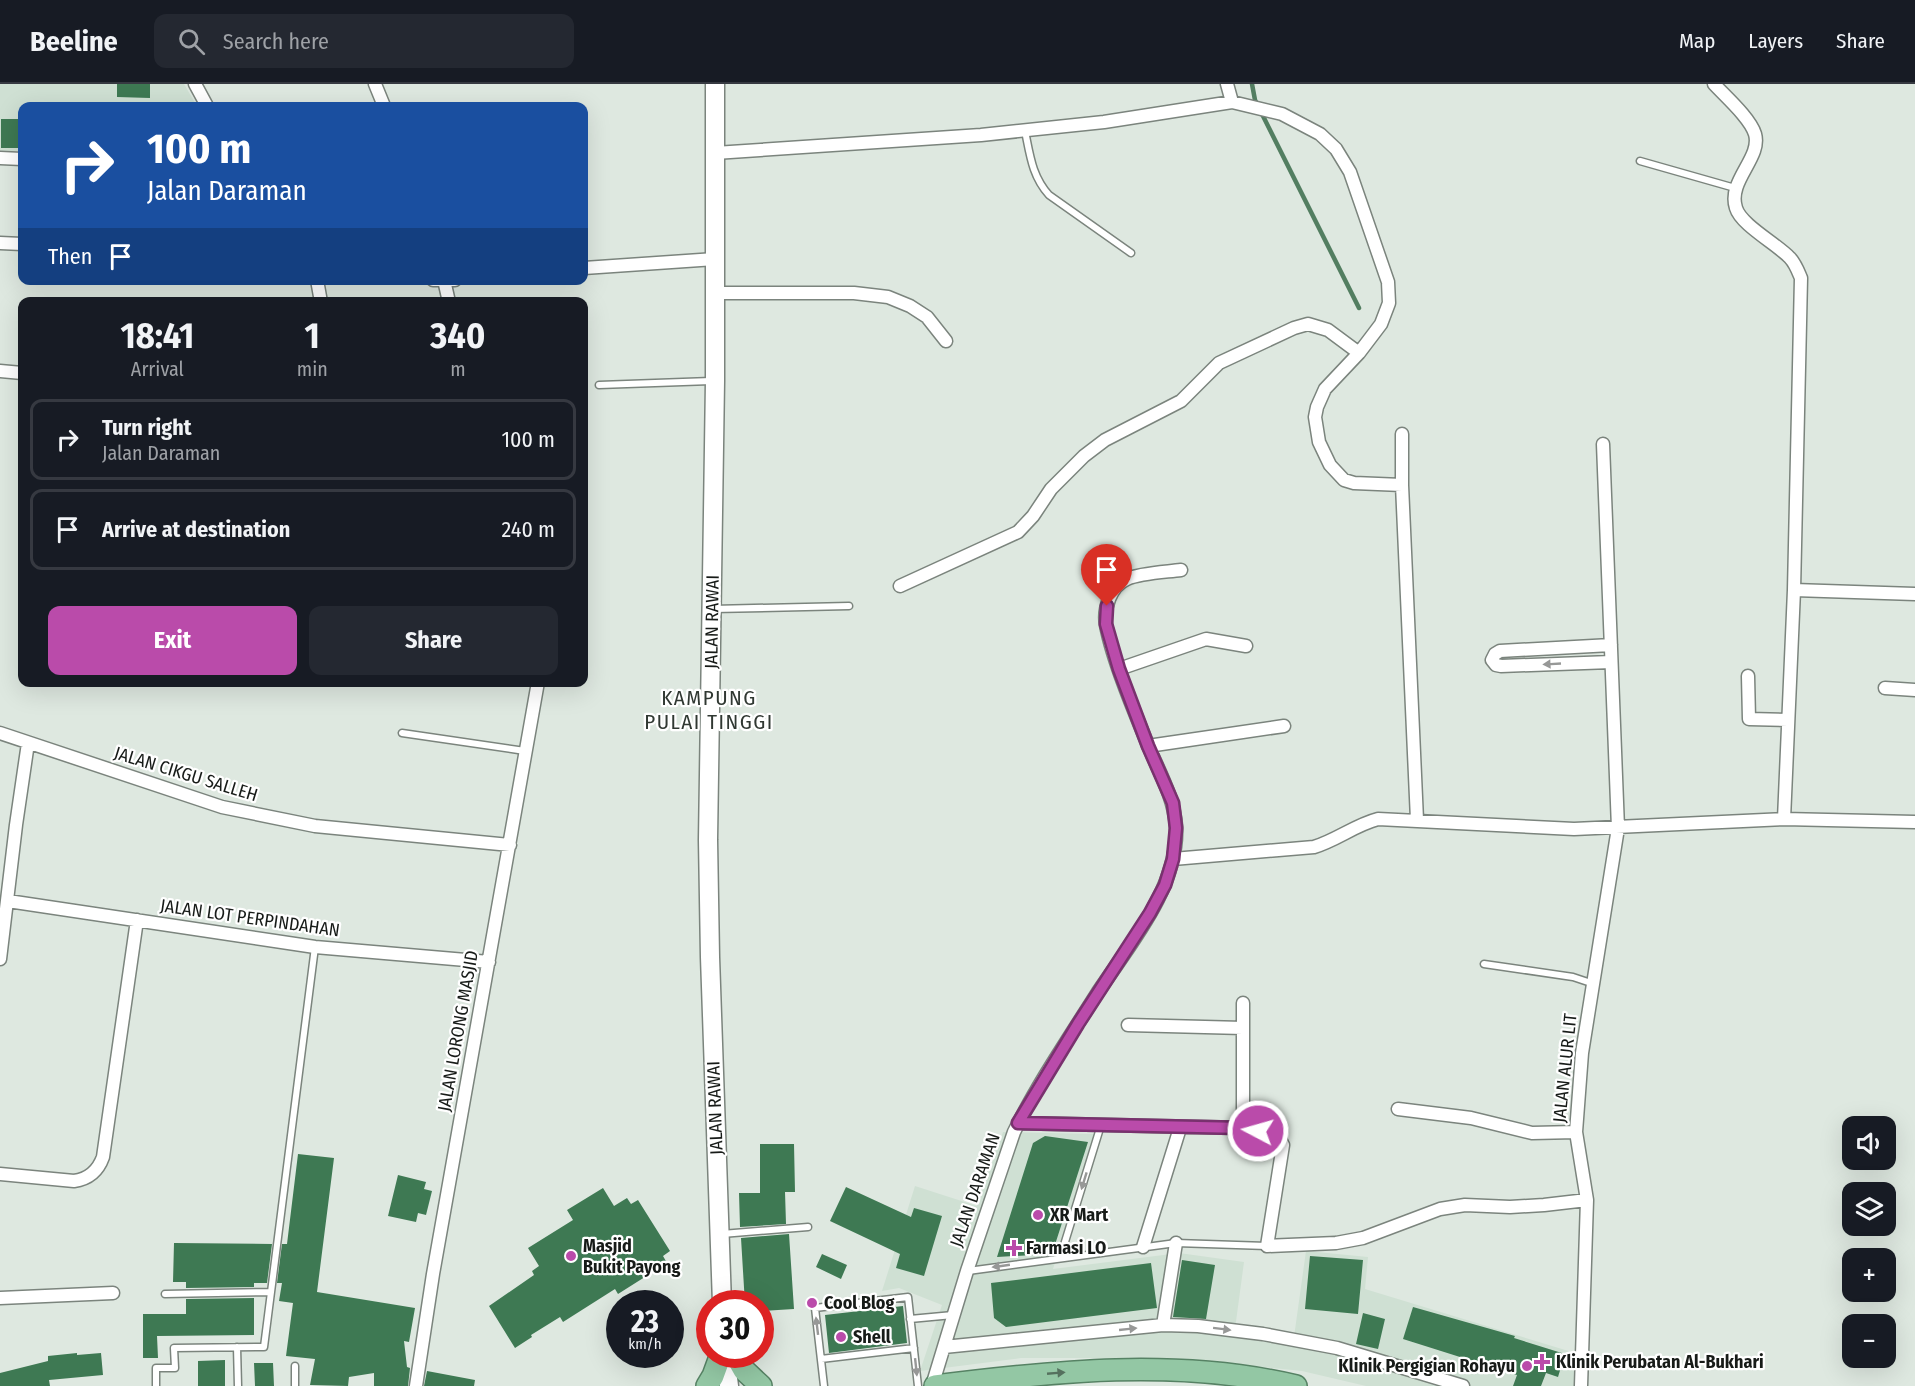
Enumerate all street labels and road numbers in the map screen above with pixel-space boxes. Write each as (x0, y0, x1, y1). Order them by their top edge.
street label: JALAN RAWAI (700, 575, 724, 669)
street label: JALAN CIKGU SALLEH (112, 742, 260, 806)
street label: JALAN LOT PERPINDAHAN (159, 895, 341, 941)
street label: JALAN LORONG MASJID (433, 949, 483, 1113)
street label: JALAN ALUR LIT (1548, 1012, 1582, 1124)
street label: JALAN RAWAI (702, 1061, 728, 1155)
street label: JALAN DARAMAN (945, 1130, 1005, 1250)

